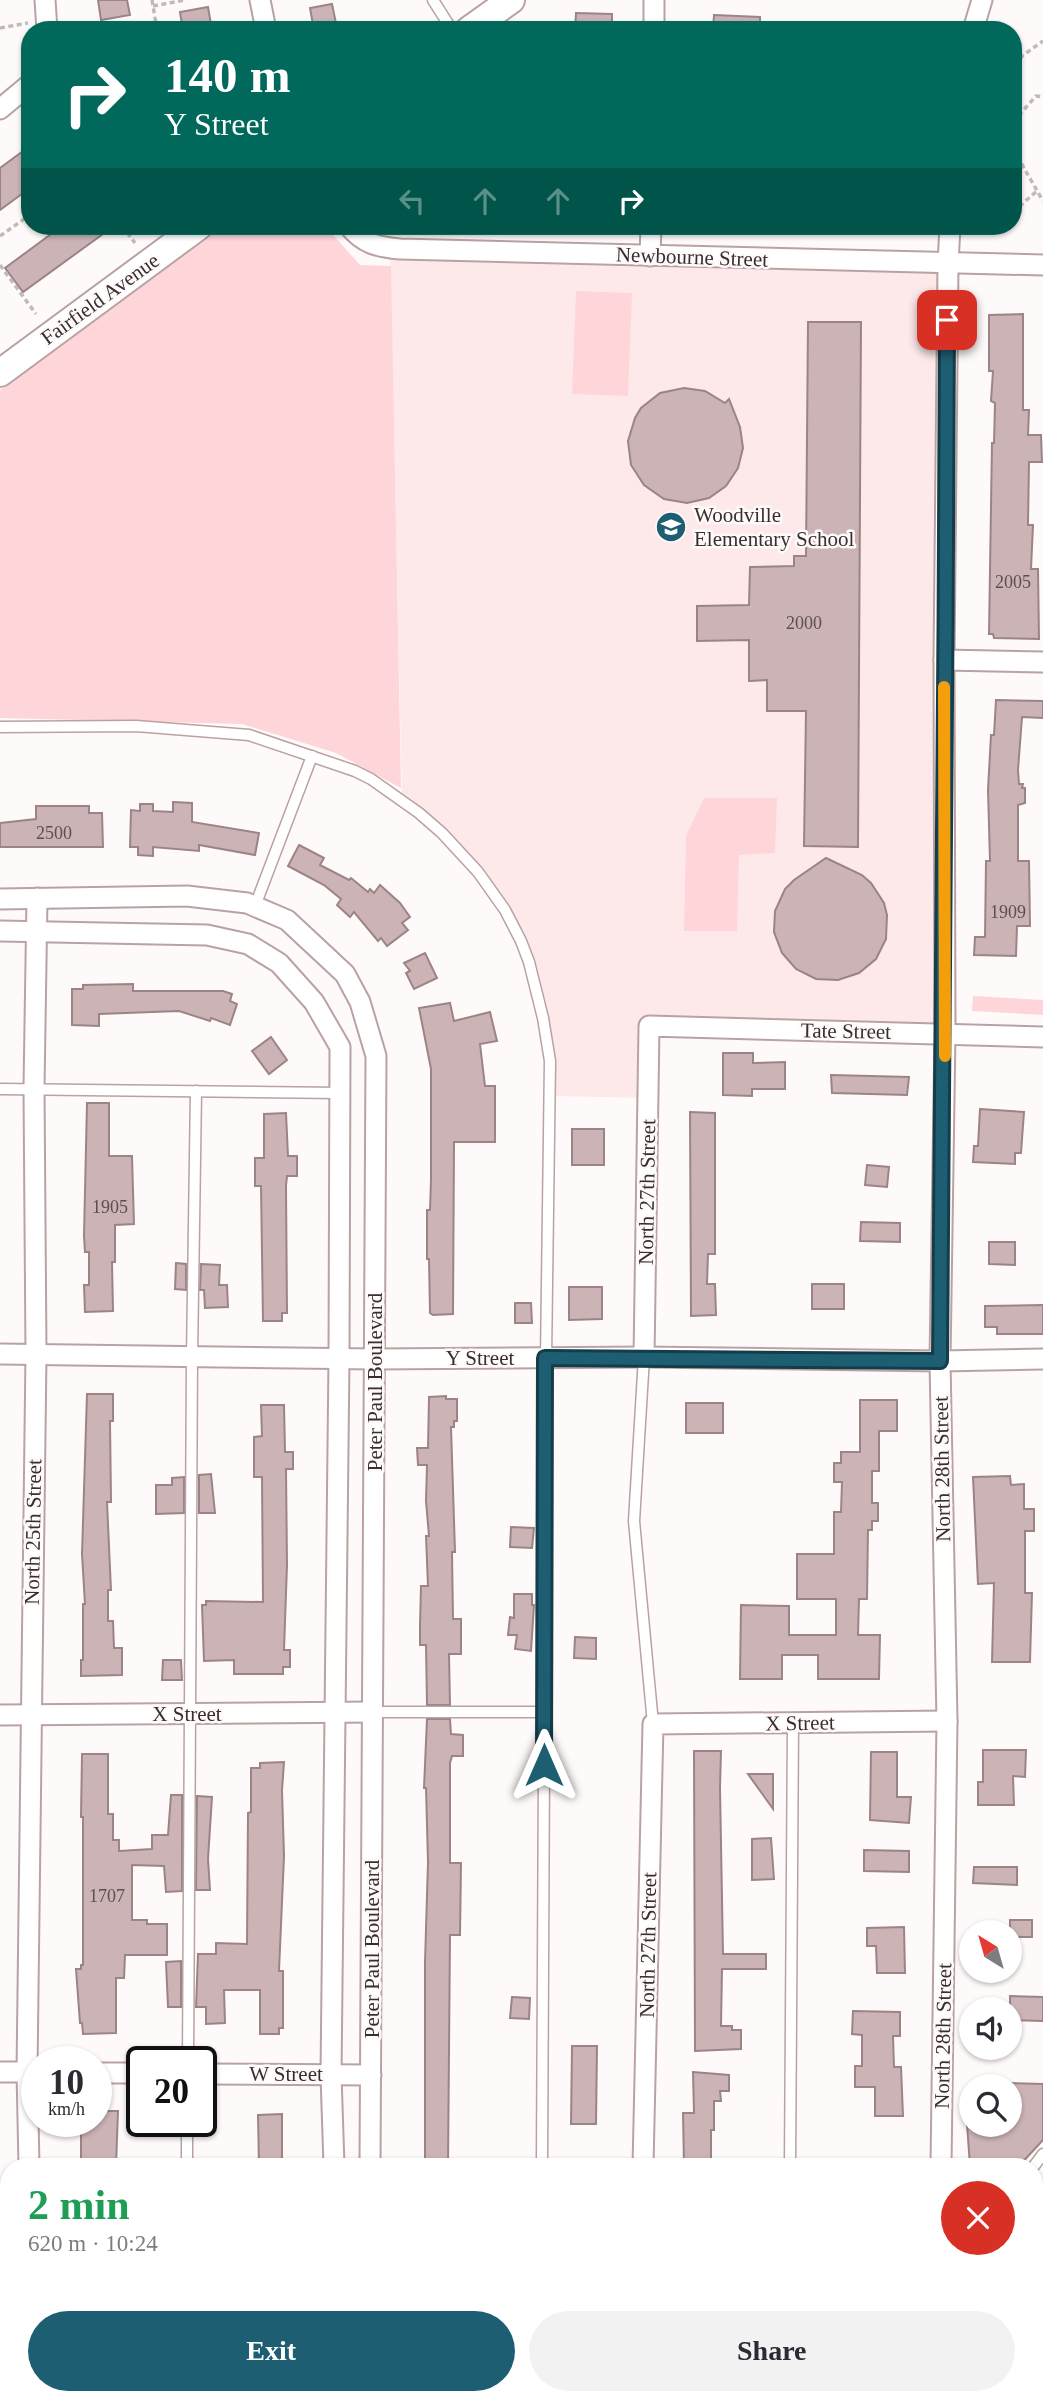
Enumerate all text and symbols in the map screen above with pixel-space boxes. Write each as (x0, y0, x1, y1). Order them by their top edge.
text: 140 m (164, 48, 291, 103)
icon: right (49, 49, 140, 140)
text: Y Street (164, 106, 269, 142)
icon: left (393, 182, 431, 220)
icon: ahead (466, 182, 504, 220)
icon: ahead (539, 182, 577, 220)
icon: right (612, 182, 650, 220)
street label: Newbourne Street (616, 242, 769, 272)
street label: Fairfield Avenue (36, 248, 164, 350)
pin (917, 290, 977, 350)
icon: arrive (928, 301, 966, 339)
place label: Woodville Elementary School (694, 503, 855, 551)
school or university icon: Woodville Elementary School (654, 510, 688, 544)
house number: 2005 (995, 572, 1031, 592)
house number: 2000 (786, 613, 822, 633)
house number: 2500 (36, 823, 72, 843)
house number: 1909 (990, 902, 1026, 922)
street label: Tate Street (801, 1018, 891, 1044)
street label: North 27th Street (634, 1119, 660, 1265)
house number: 1905 (92, 1197, 128, 1217)
street label: Peter Paul Boulevard (363, 1292, 387, 1471)
street label: Y Street (446, 1346, 514, 1370)
street label: North 28th Street (929, 1396, 955, 1542)
street label: North 25th Street (20, 1459, 46, 1605)
street label: X Street (152, 1702, 222, 1726)
street label: X Street (765, 1710, 835, 1736)
position arrow (507, 1728, 581, 1802)
street label: Peter Paul Boulevard (360, 1859, 384, 2038)
street label: North 27th Street (635, 1872, 661, 2018)
house number: 1707 (89, 1886, 125, 1906)
north arrow (959, 1920, 1022, 1983)
map controls (959, 1920, 1022, 2137)
street label: North 28th Street (930, 1963, 956, 2109)
button: sound (959, 1997, 1022, 2060)
speed limit sign: 20 (126, 2046, 217, 2137)
street label: W Street (249, 2062, 323, 2086)
text: 10 (49, 2063, 84, 2102)
button: search (959, 2074, 1022, 2137)
text: km/h (48, 2099, 85, 2119)
button: close (941, 2181, 1015, 2255)
text: 2 min (28, 2182, 130, 2228)
text: 620 m · 10:24 (28, 2231, 158, 2256)
button: Exit (28, 2311, 515, 2391)
button: Share (529, 2311, 1015, 2391)

